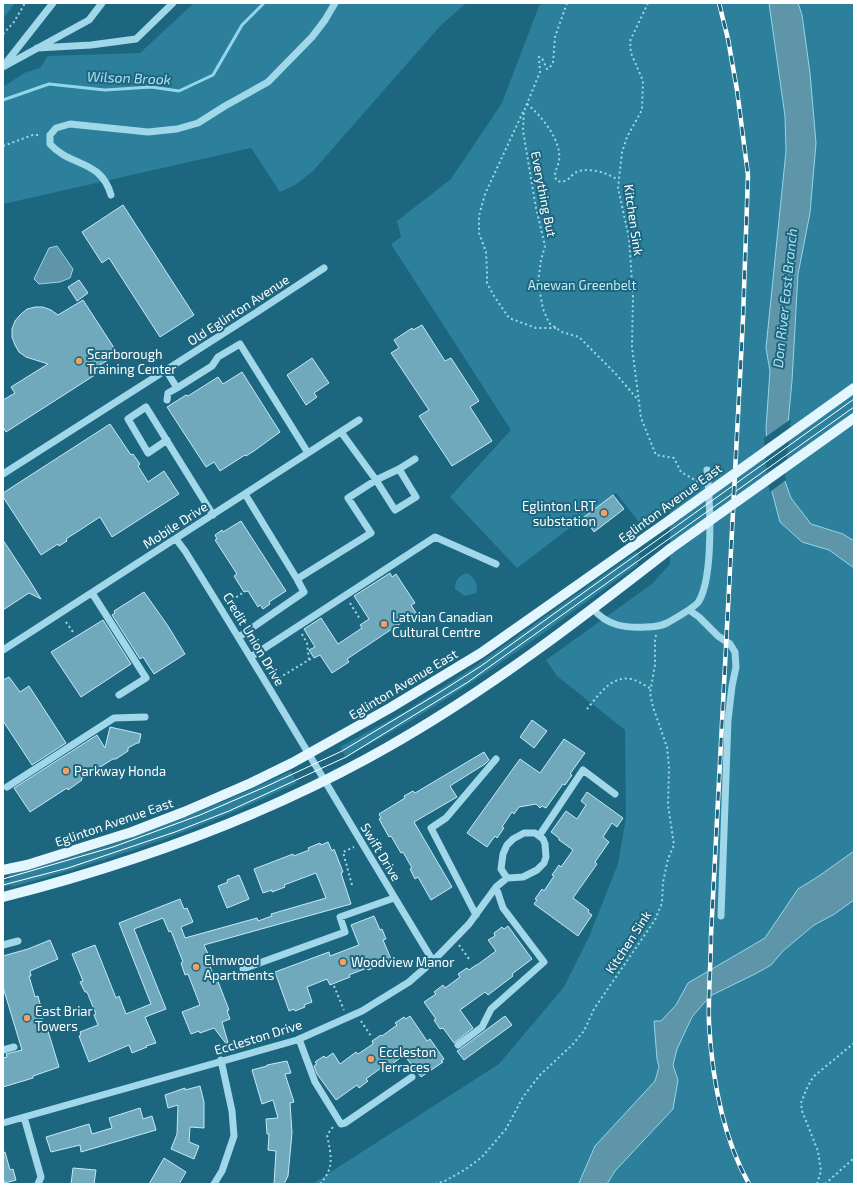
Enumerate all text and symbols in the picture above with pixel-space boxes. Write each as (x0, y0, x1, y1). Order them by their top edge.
water label: Wilson Brook (87, 68, 171, 87)
street label: Everything But (528, 150, 560, 238)
street label: Kitchen Sink (621, 183, 647, 257)
water label: Don River East Branch (769, 227, 800, 369)
street label: Old Eglinton Avenue (184, 271, 292, 349)
park label: Anewan Greenbelt (528, 277, 636, 293)
place label: Scarborough Training Center (87, 346, 177, 377)
marker: Scarborough Training Center (74, 356, 84, 366)
street label: Eglinton Avenue East (615, 460, 725, 546)
street label: Mobile Drive (140, 498, 210, 552)
place label: Eglinton LRT substation (522, 498, 596, 529)
marker: Eglinton LRT substation (599, 508, 609, 518)
street label: Credit Union Drive (220, 589, 288, 689)
place label: Latvian Canadian Cultural Centre (392, 609, 493, 640)
marker: Latvian Canadian Cultural Centre (379, 619, 389, 629)
street label: Eglinton Avenue East (346, 645, 460, 723)
place label: Parkway Honda (74, 763, 166, 779)
marker: Parkway Honda (61, 766, 71, 776)
street label: Eglinton Avenue East (53, 794, 175, 850)
street label: Swift Drive (357, 820, 405, 884)
street label: Kitchen Sink (602, 907, 654, 977)
place label: Elmwood Apartments (204, 952, 274, 983)
place label: Woodview Manor (351, 954, 454, 970)
marker: Woodview Manor (338, 957, 348, 967)
marker: Elmwood Apartments (191, 962, 201, 972)
place label: East Briar Towers (35, 1003, 93, 1034)
marker: East Briar Towers (22, 1013, 32, 1023)
street label: Eccleston Drive (212, 1016, 304, 1058)
place label: Eccleston Terraces (379, 1044, 436, 1075)
marker: Eccleston Terraces (366, 1054, 376, 1064)

